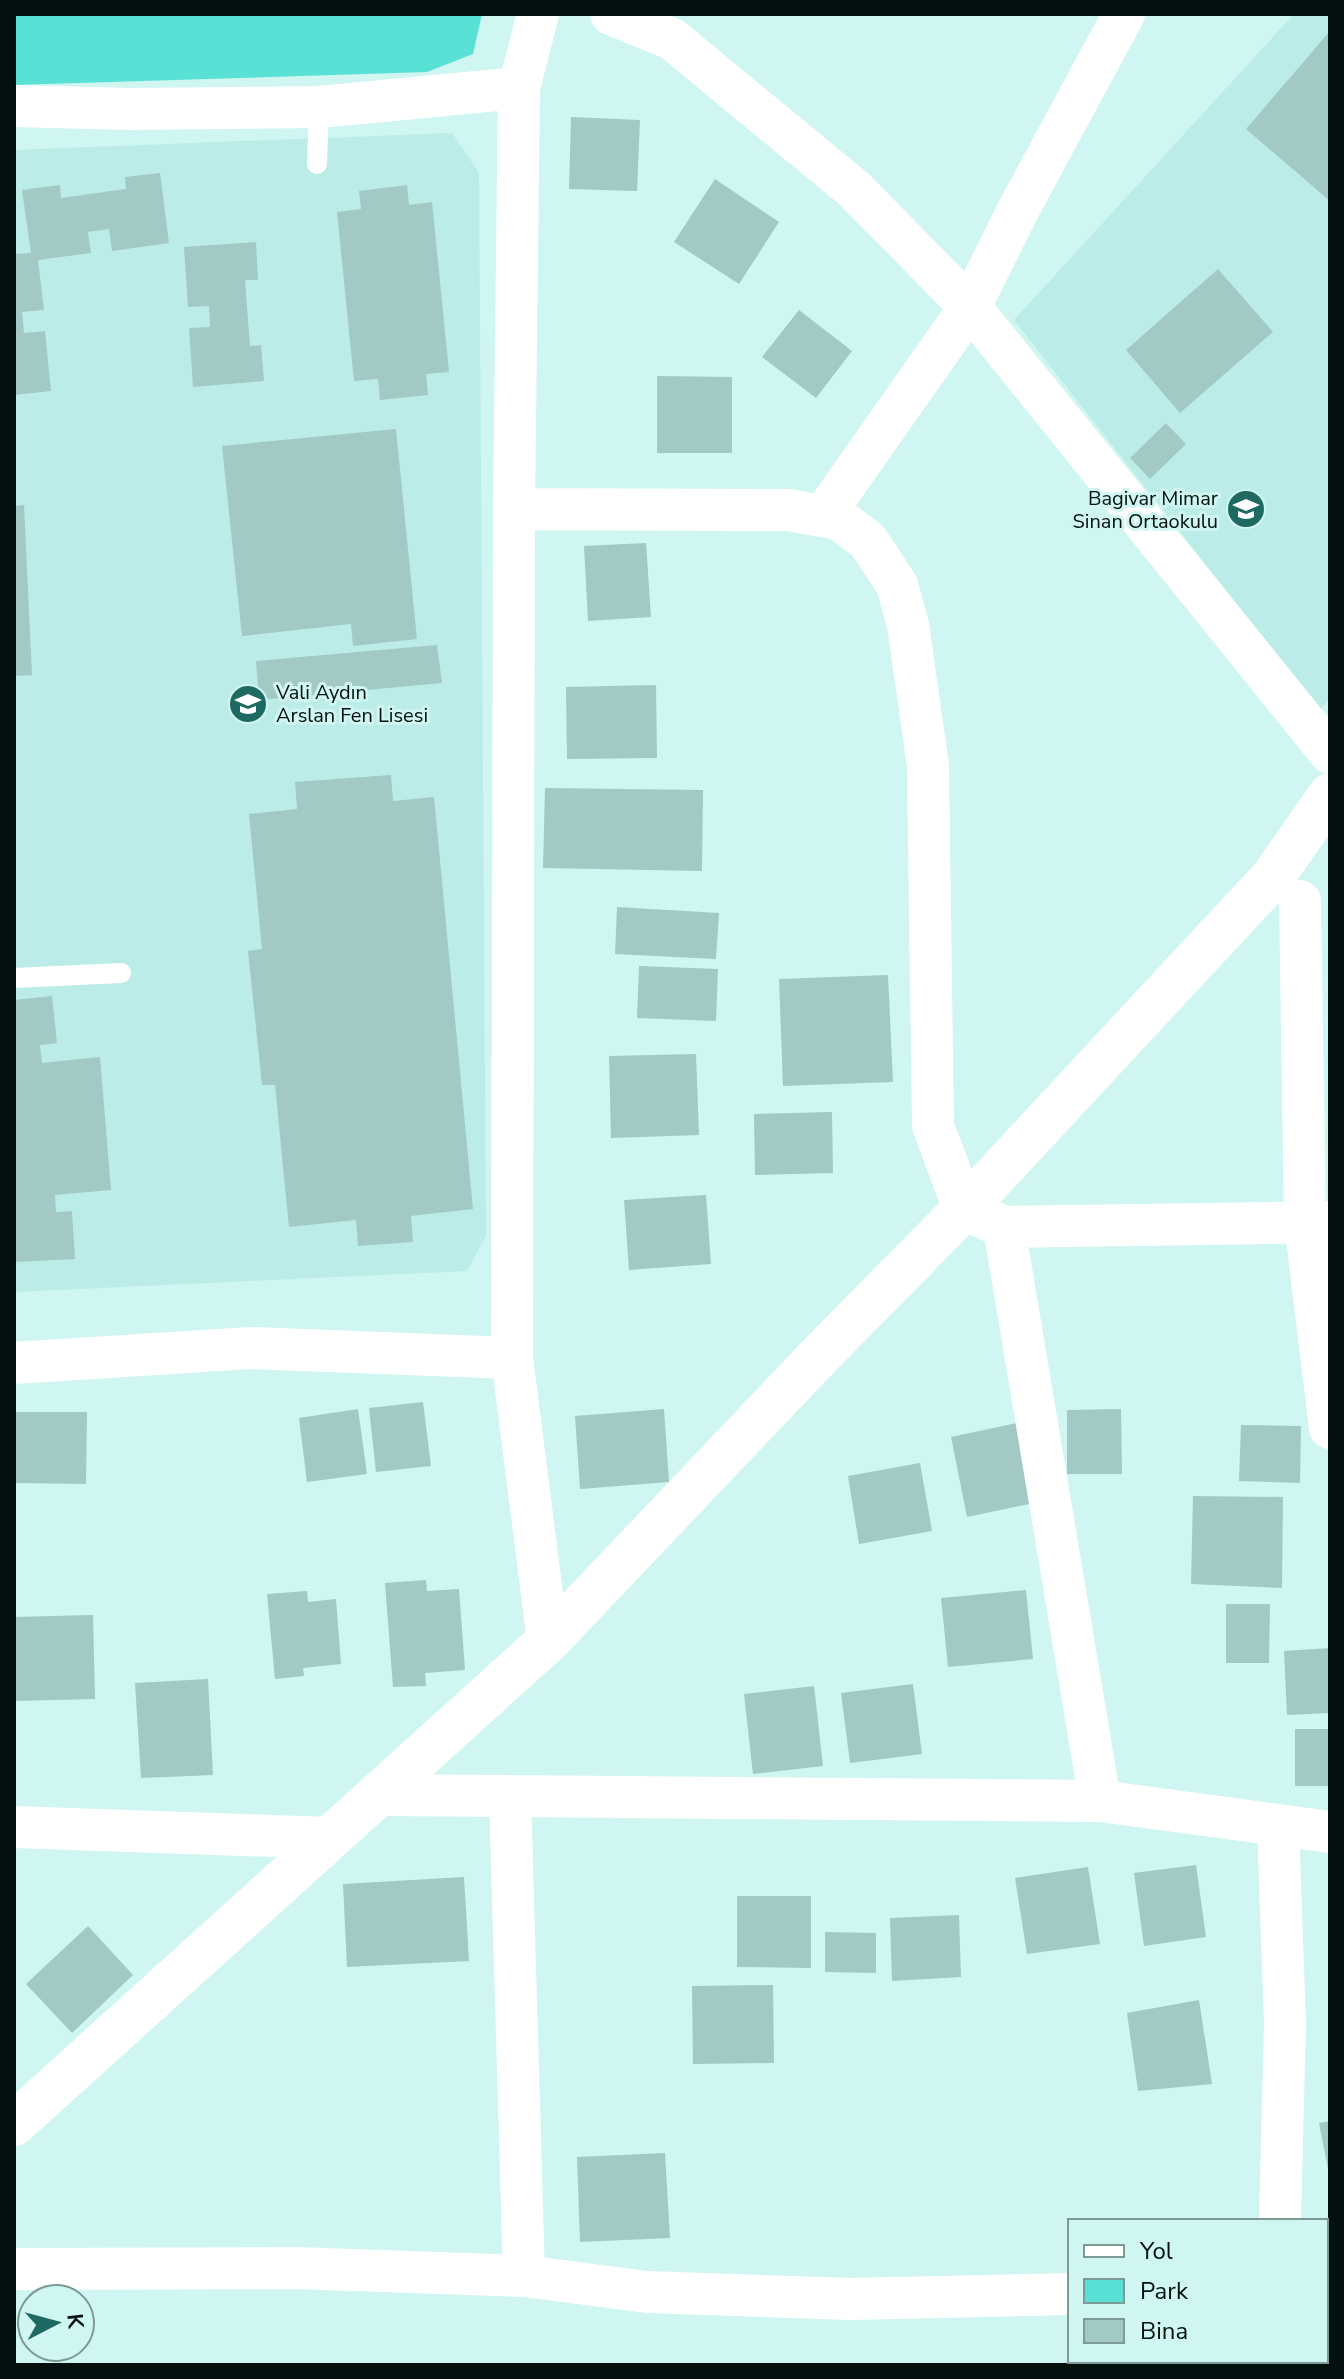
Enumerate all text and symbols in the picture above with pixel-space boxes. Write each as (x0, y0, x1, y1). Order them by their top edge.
place label: Bagivar Mimar Sinan Ortaokulu (1072, 485, 1218, 535)
school or university icon: Bagivar Mimar Sinan Ortaokulu (1225, 488, 1267, 530)
place label: Vali Aydın Arslan Fen Lisesi (275, 679, 428, 729)
school or university icon: Vali Aydın Arslan Fen Lisesi (227, 683, 269, 725)
legend (1068, 2219, 1328, 2363)
text: Yol (1139, 2235, 1173, 2267)
text: Park (1140, 2275, 1189, 2307)
north arrow (16, 2283, 96, 2363)
text: K (59, 2312, 91, 2331)
text: Bina (1140, 2315, 1188, 2347)

